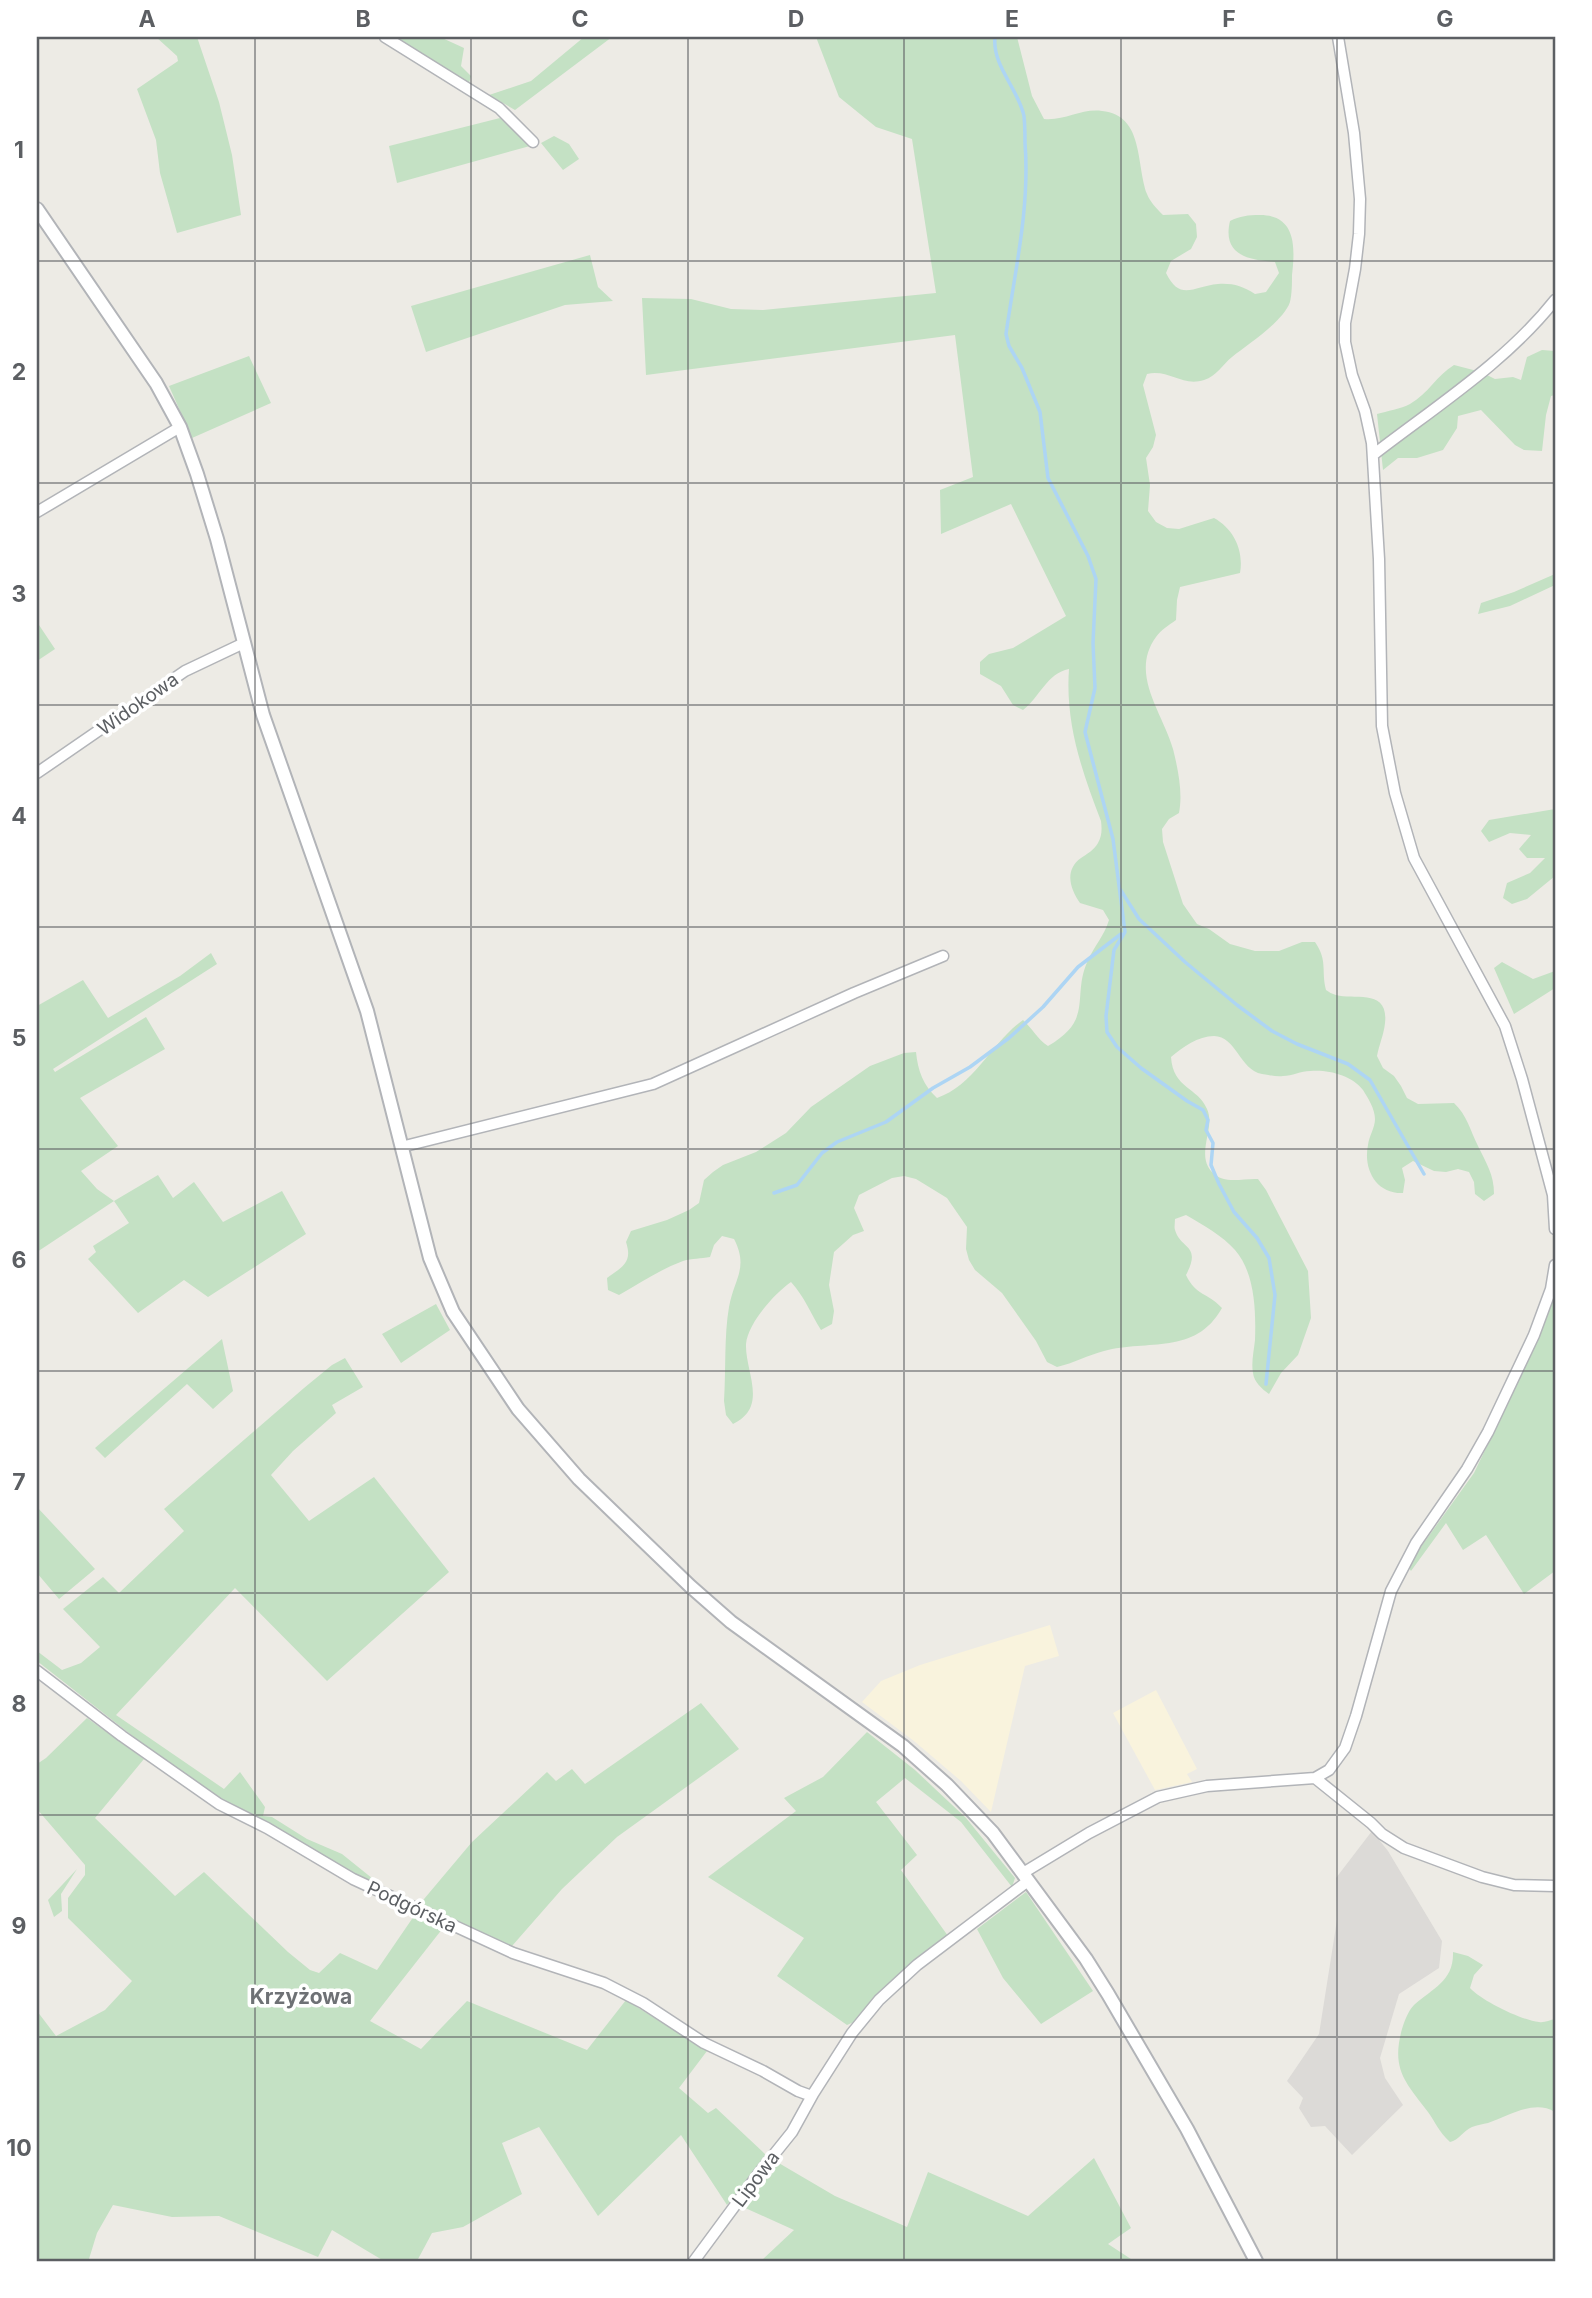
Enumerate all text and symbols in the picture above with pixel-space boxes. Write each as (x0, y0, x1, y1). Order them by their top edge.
text: A (138, 5, 156, 33)
text: B (355, 5, 371, 33)
text: C (571, 5, 589, 33)
text: D (788, 5, 804, 33)
text: E (1005, 5, 1019, 33)
text: F (1222, 5, 1236, 33)
text: G (1436, 5, 1454, 33)
text: 1 (14, 136, 24, 164)
text: 2 (12, 358, 26, 386)
text: 3 (12, 580, 26, 608)
street label: Widokowa (93, 668, 183, 740)
text: 4 (11, 802, 27, 830)
text: 5 (12, 1024, 26, 1052)
text: 6 (12, 1246, 26, 1274)
text: 7 (12, 1468, 26, 1496)
text: 8 (12, 1690, 26, 1718)
street label: Podgórska (363, 1876, 461, 1938)
text: 9 (12, 1912, 26, 1940)
district label: Krzyżowa (250, 1984, 352, 2009)
text: 10 (6, 2134, 32, 2162)
street label: Lipowa (727, 2146, 785, 2212)

